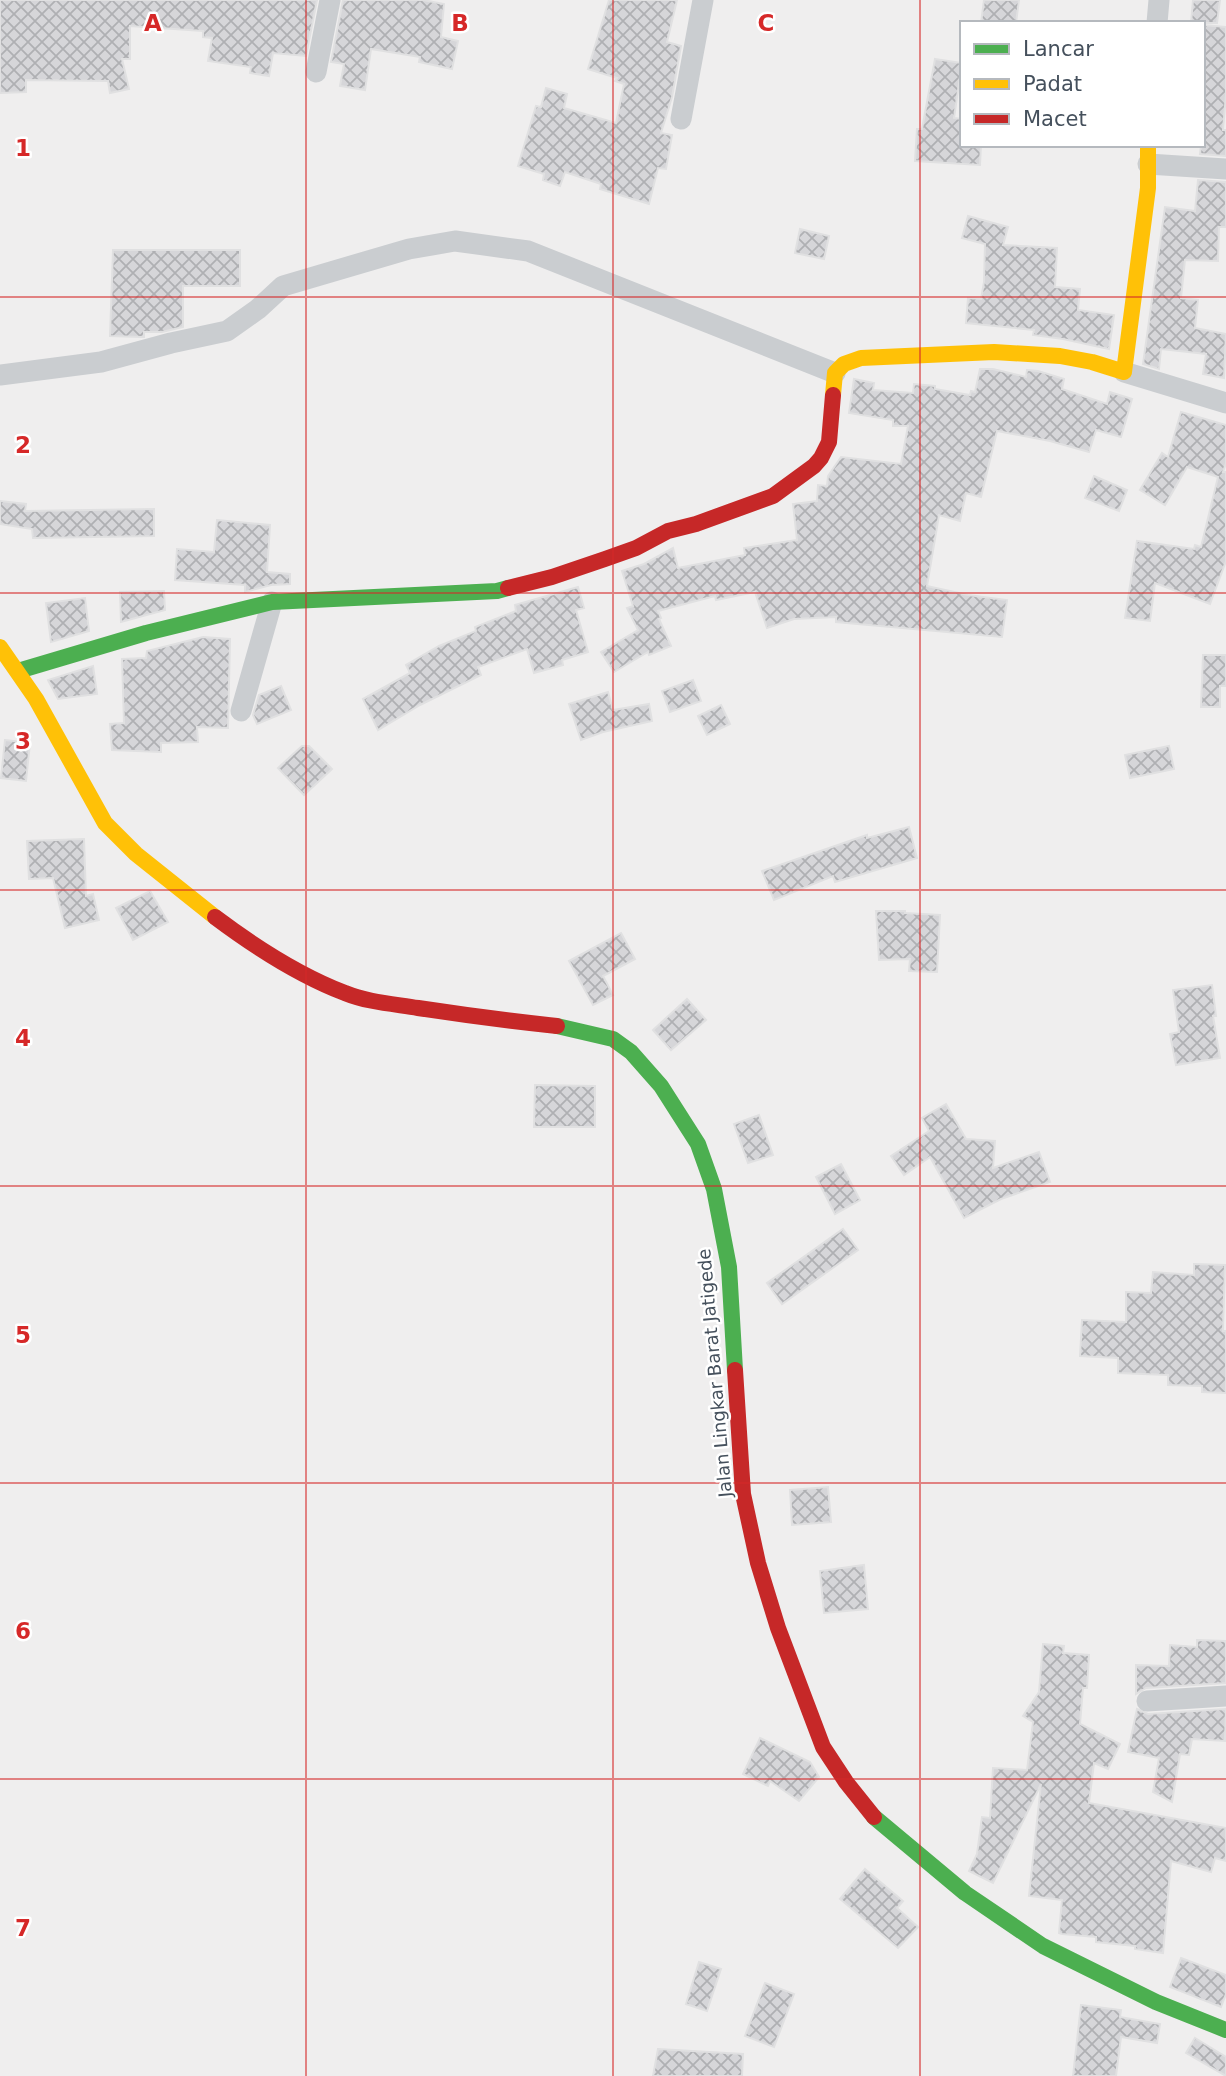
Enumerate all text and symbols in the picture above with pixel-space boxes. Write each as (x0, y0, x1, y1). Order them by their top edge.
text: A (144, 10, 162, 36)
text: B (451, 10, 469, 36)
text: C (758, 10, 774, 36)
legend (960, 21, 1205, 147)
text: Lancar (1023, 37, 1094, 61)
text: Padat (1023, 72, 1082, 96)
text: Macet (1023, 107, 1087, 131)
text: 1 (15, 135, 31, 161)
text: 2 (15, 432, 31, 458)
text: 3 (15, 728, 31, 754)
text: 4 (15, 1025, 31, 1051)
street label: Jalan Lingkar Barat Jatigede (693, 1248, 736, 1499)
text: 5 (15, 1322, 31, 1348)
text: 6 (15, 1618, 31, 1644)
text: 7 (15, 1915, 31, 1941)

